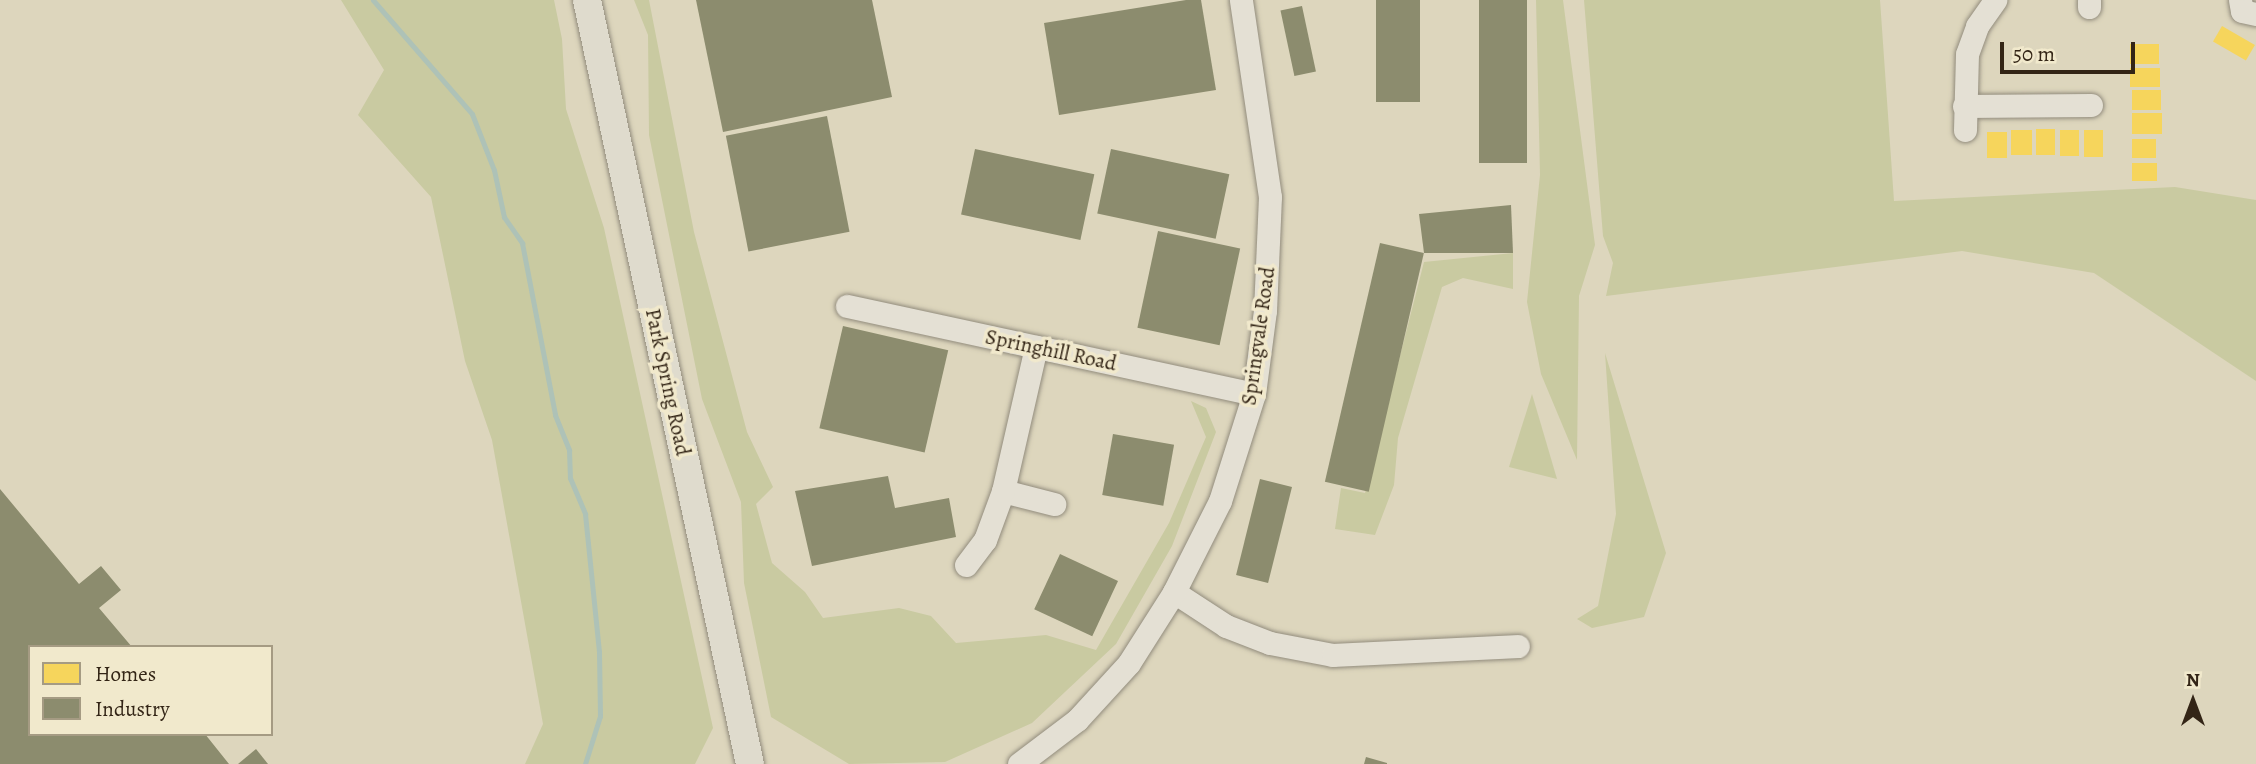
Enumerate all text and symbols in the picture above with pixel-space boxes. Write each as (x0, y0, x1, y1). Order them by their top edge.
scale bar (2004, 28, 2139, 72)
text: 50 m (2013, 40, 2055, 68)
street label: Springvale Road (1236, 265, 1280, 407)
street label: Park Spring Road (640, 306, 696, 458)
street label: Springhill Road (983, 324, 1119, 376)
legend (28, 645, 273, 736)
text: Homes (95, 660, 156, 688)
north arrow (2158, 666, 2228, 736)
text: N (2186, 667, 2200, 693)
text: Industry (95, 695, 170, 723)

